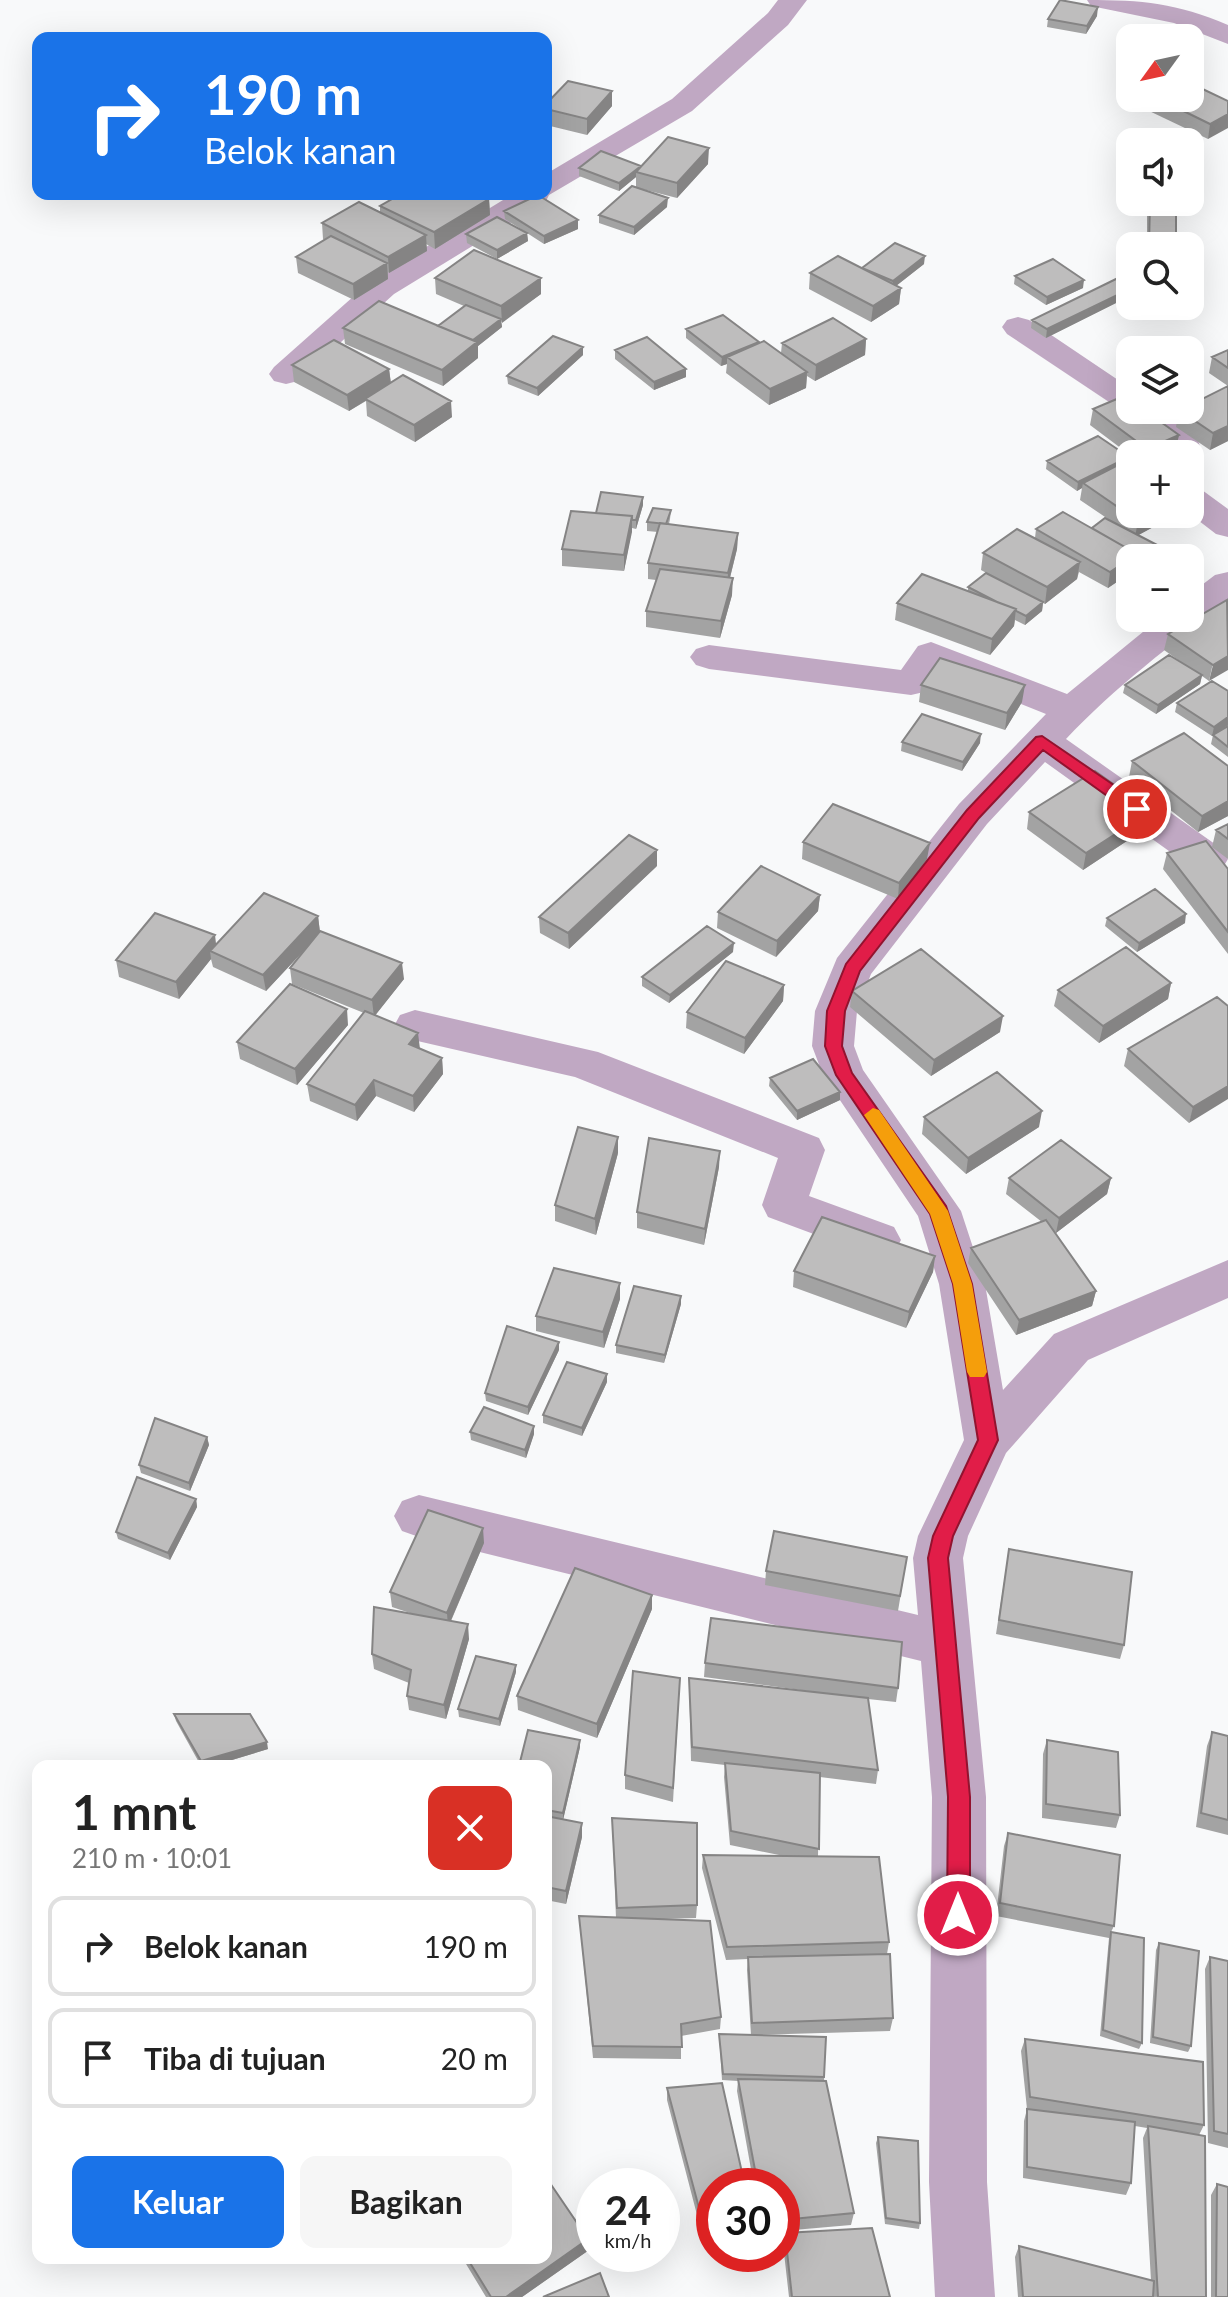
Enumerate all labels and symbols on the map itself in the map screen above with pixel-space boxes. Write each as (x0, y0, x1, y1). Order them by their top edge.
north arrow (1116, 24, 1204, 112)
pin (1103, 775, 1171, 843)
position arrow (916, 1873, 1000, 1957)
speed limit sign: 30 (696, 2168, 800, 2272)

